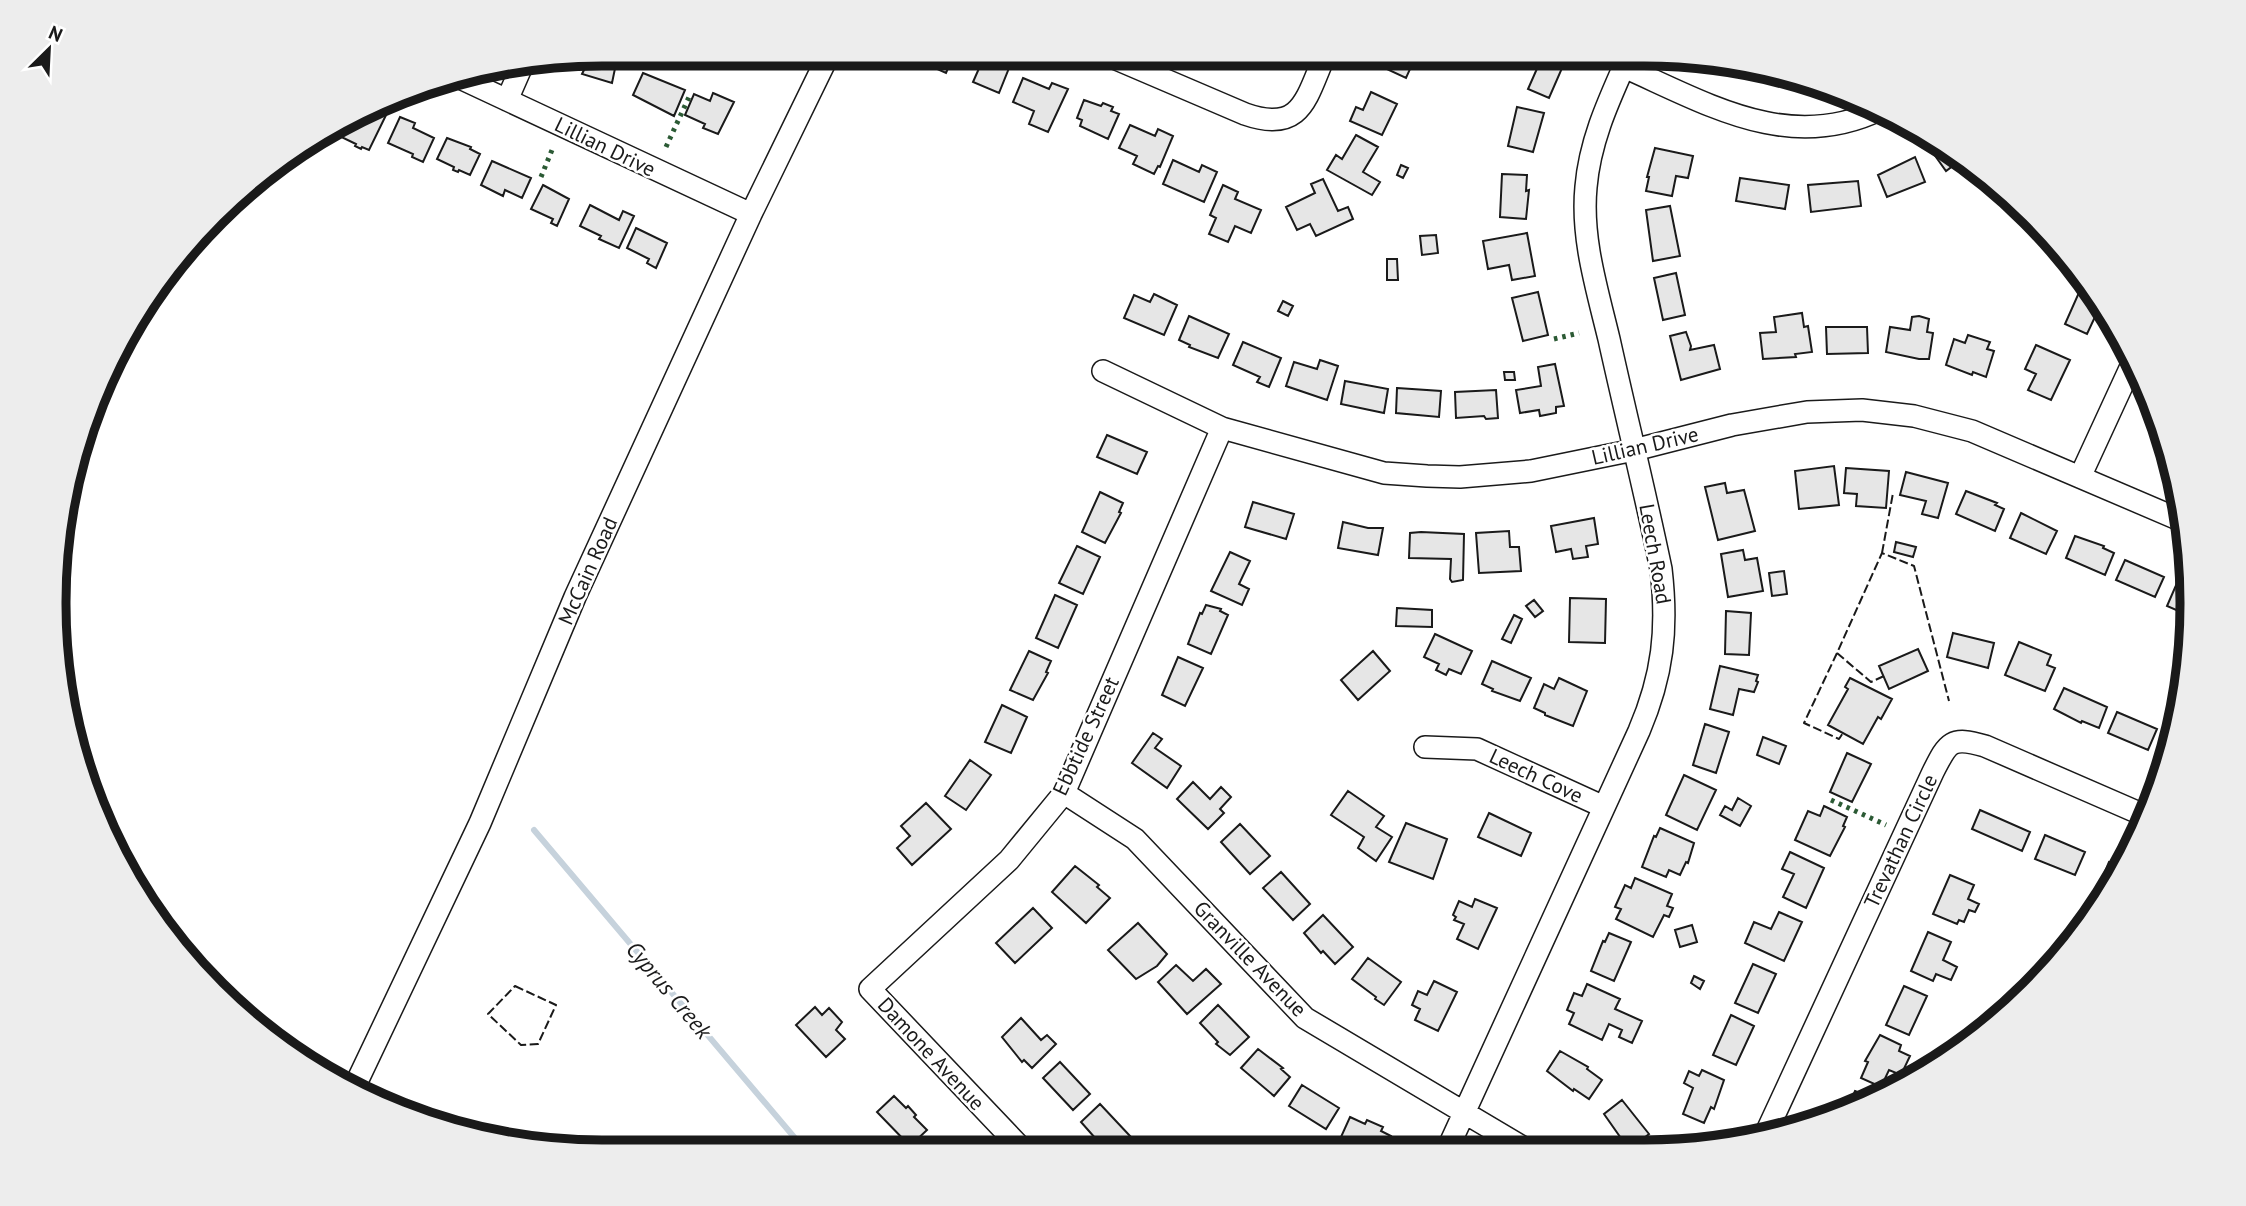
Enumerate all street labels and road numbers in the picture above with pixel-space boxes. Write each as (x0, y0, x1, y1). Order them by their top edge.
street label: Lillian Drive (550, 111, 660, 183)
street label: Lillian Drive (1589, 420, 1701, 471)
street label: Leech Road (1633, 502, 1678, 606)
street label: McCain Road (552, 513, 623, 629)
street label: Ebbtide Street (1046, 672, 1125, 799)
street label: Leech Cove (1485, 742, 1587, 809)
street label: Trevathan Circle (1858, 770, 1943, 912)
street label: Granville Avenue (1188, 895, 1313, 1022)
street label: Damone Avenue (872, 991, 991, 1116)

